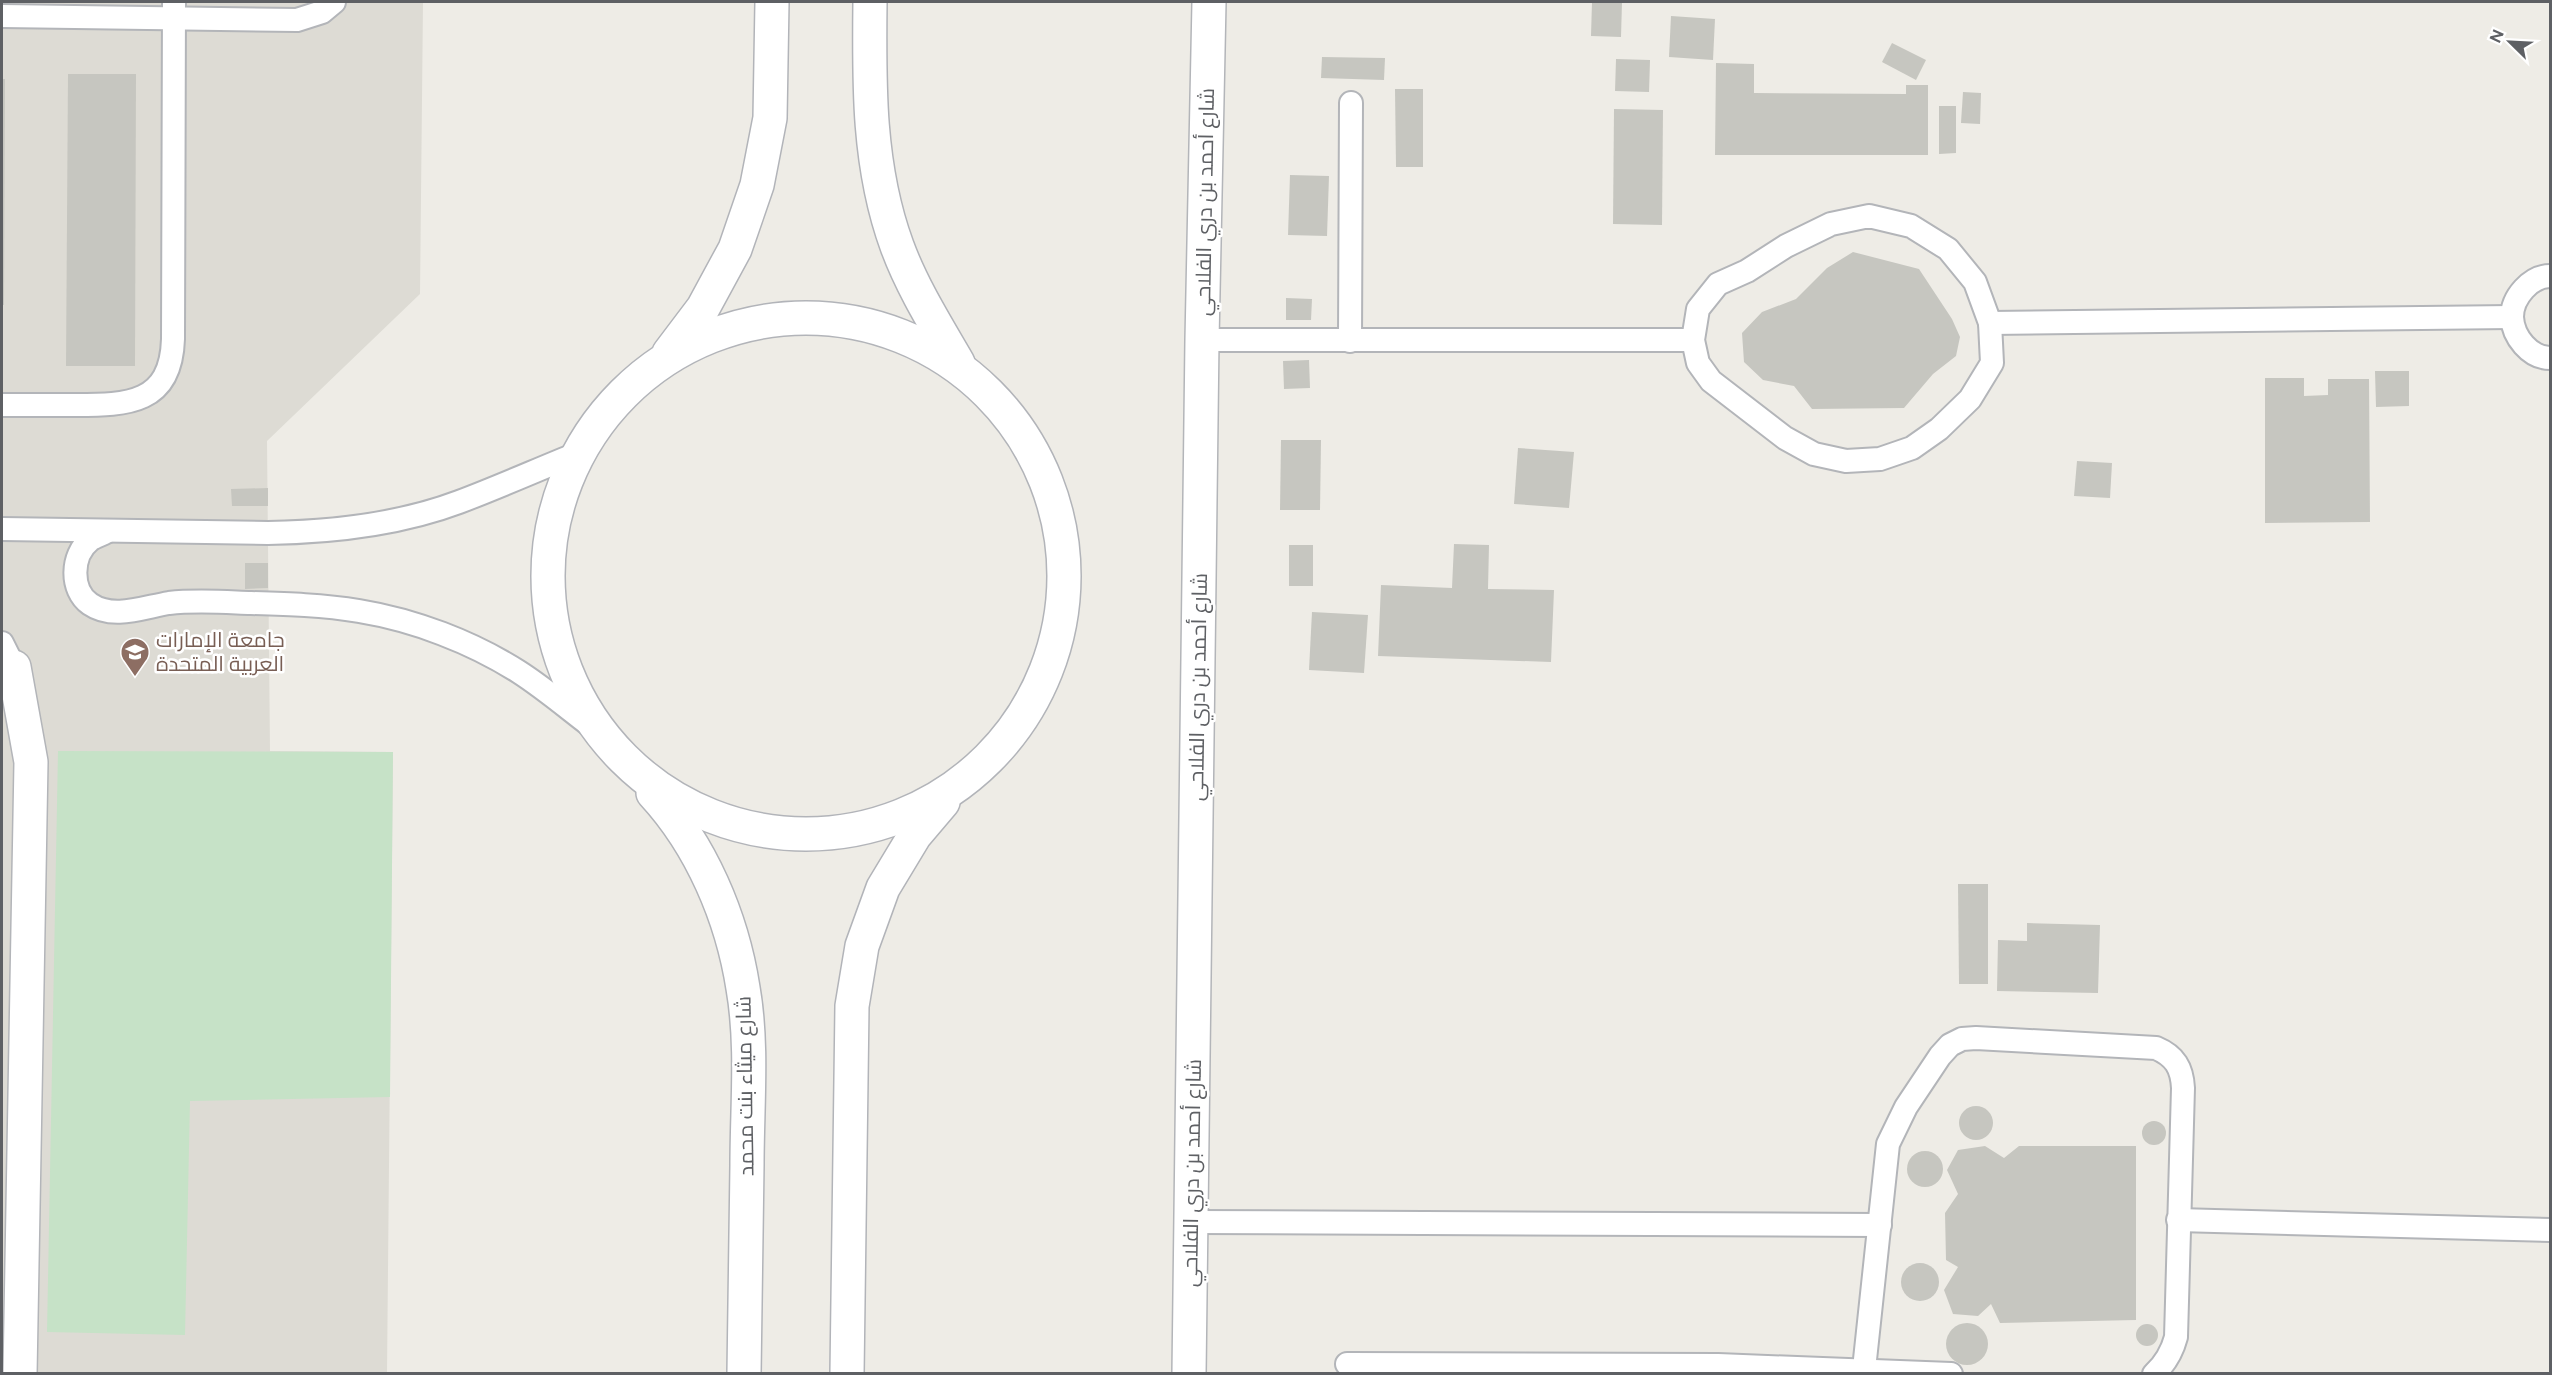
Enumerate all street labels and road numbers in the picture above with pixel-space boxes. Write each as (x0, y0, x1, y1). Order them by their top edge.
street label: شارع أحمد بن دري الفلاحي (1190, 88, 1223, 316)
street label: شارع أحمد بن دري الفلاحي (1183, 573, 1216, 801)
street label: شارع ميثاء بنت محمد (730, 996, 761, 1176)
street label: شارع أحمد بن دري الفلاحي (1177, 1059, 1210, 1287)

